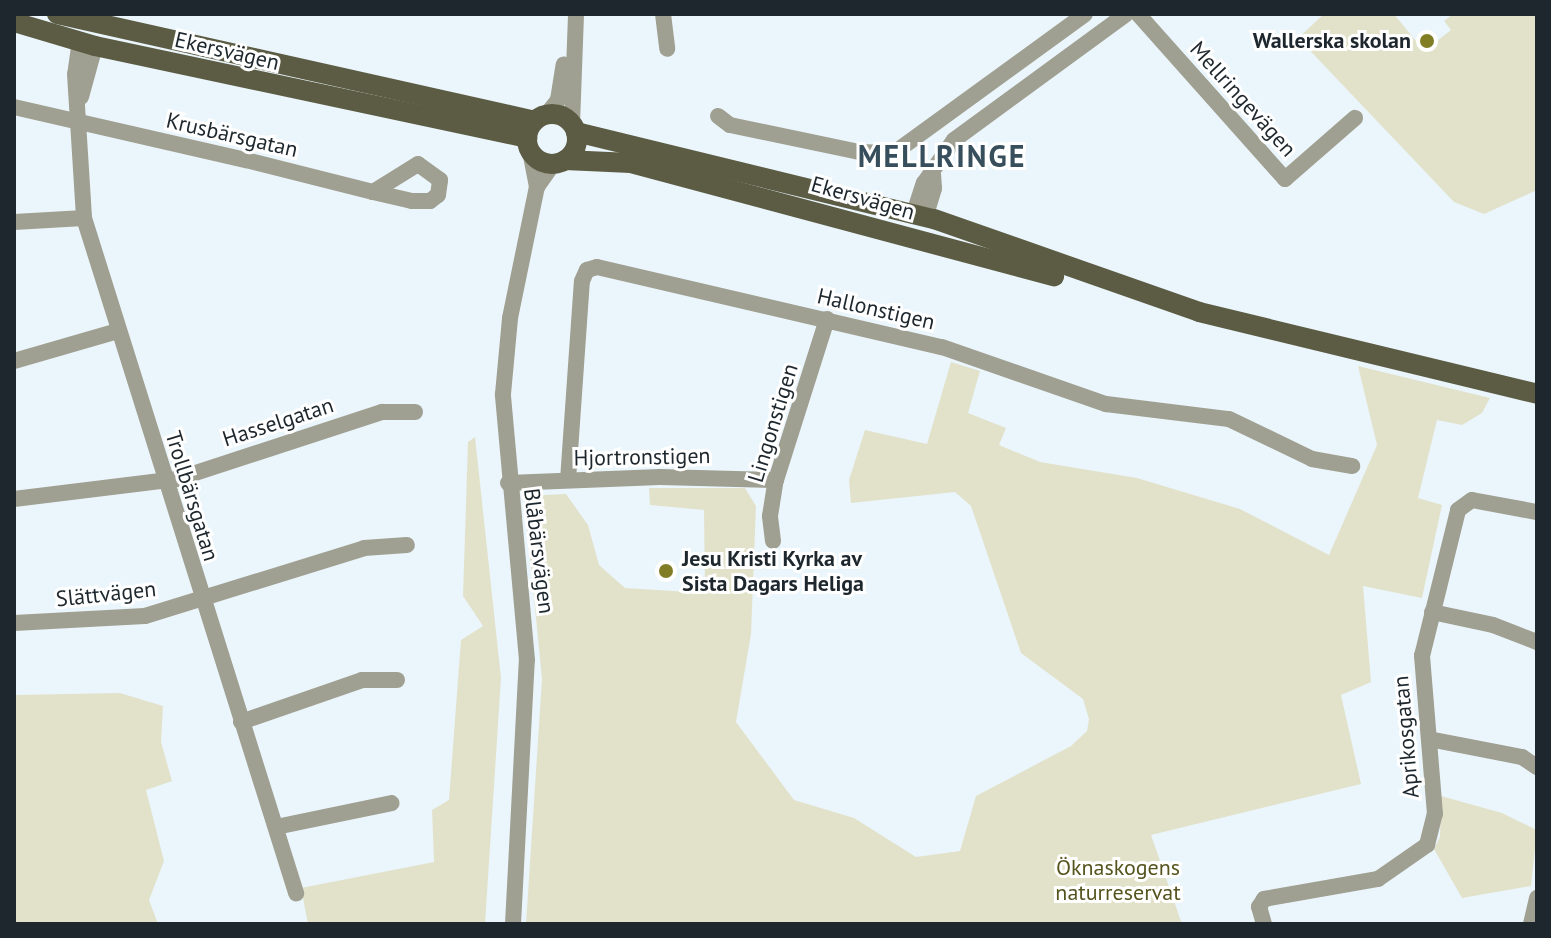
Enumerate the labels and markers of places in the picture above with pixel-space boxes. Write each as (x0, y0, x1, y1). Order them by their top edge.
place label: Wallerska skolan (1253, 28, 1411, 54)
marker: Wallerska skolan (1418, 32, 1436, 50)
place label: Jesu Kristi Kyrka av Sista Dagars Heliga (682, 545, 864, 596)
marker: Jesu Kristi Kyrka av Sista Dagars Heliga (657, 562, 675, 580)

